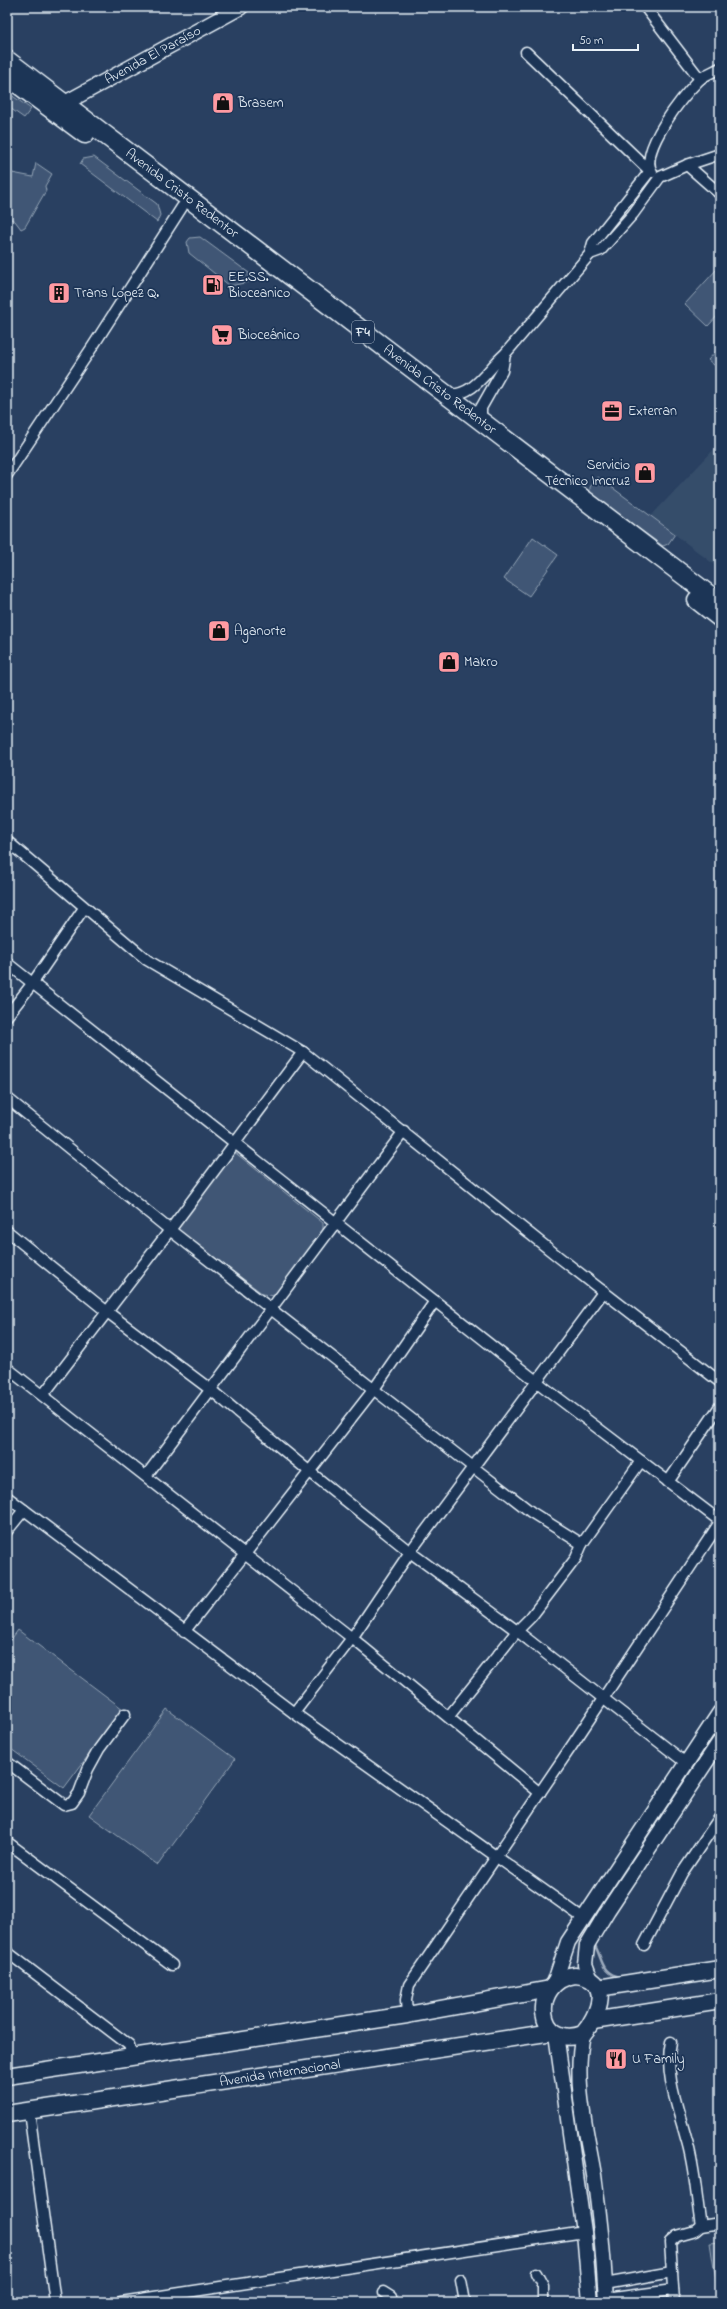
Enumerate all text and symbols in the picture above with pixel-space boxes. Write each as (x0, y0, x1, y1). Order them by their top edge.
street label: Avenida El Paraíso (101, 20, 205, 90)
scale bar (573, 26, 638, 52)
text: 50 m (579, 32, 603, 50)
shop icon: Brasem (210, 90, 236, 116)
place label: Brasem (237, 93, 284, 114)
street label: Avenida Cristo Redentor (121, 143, 244, 244)
place label: EE.SS. Bioceanico (227, 267, 290, 304)
fuel station icon: EE.SS. Bioceanico (200, 272, 226, 298)
building icon: Trans Lopez Q. (46, 280, 72, 306)
place label: Trans Lopez Q. (74, 283, 159, 304)
road number: F4 (352, 321, 374, 343)
supermarket icon: Bioceánico (209, 322, 235, 348)
place label: Bioceánico (237, 325, 300, 346)
street label: Avenida Cristo Redentor (379, 340, 501, 440)
office icon: Exterran (599, 398, 625, 424)
place label: Exterran (628, 401, 677, 422)
place label: Servicio Técnico Imcruz (545, 455, 630, 492)
shop icon: Servicio Técnico Imcruz (632, 460, 658, 486)
shop icon: Aganorte (206, 618, 232, 644)
place label: Aganorte (234, 621, 287, 643)
shop icon: Makro (436, 649, 462, 675)
place label: Makro (464, 652, 498, 673)
restaurant icon: U Family (603, 2046, 629, 2072)
place label: U Family (632, 2049, 685, 2071)
street label: Avenida Internacional (218, 2054, 342, 2092)

